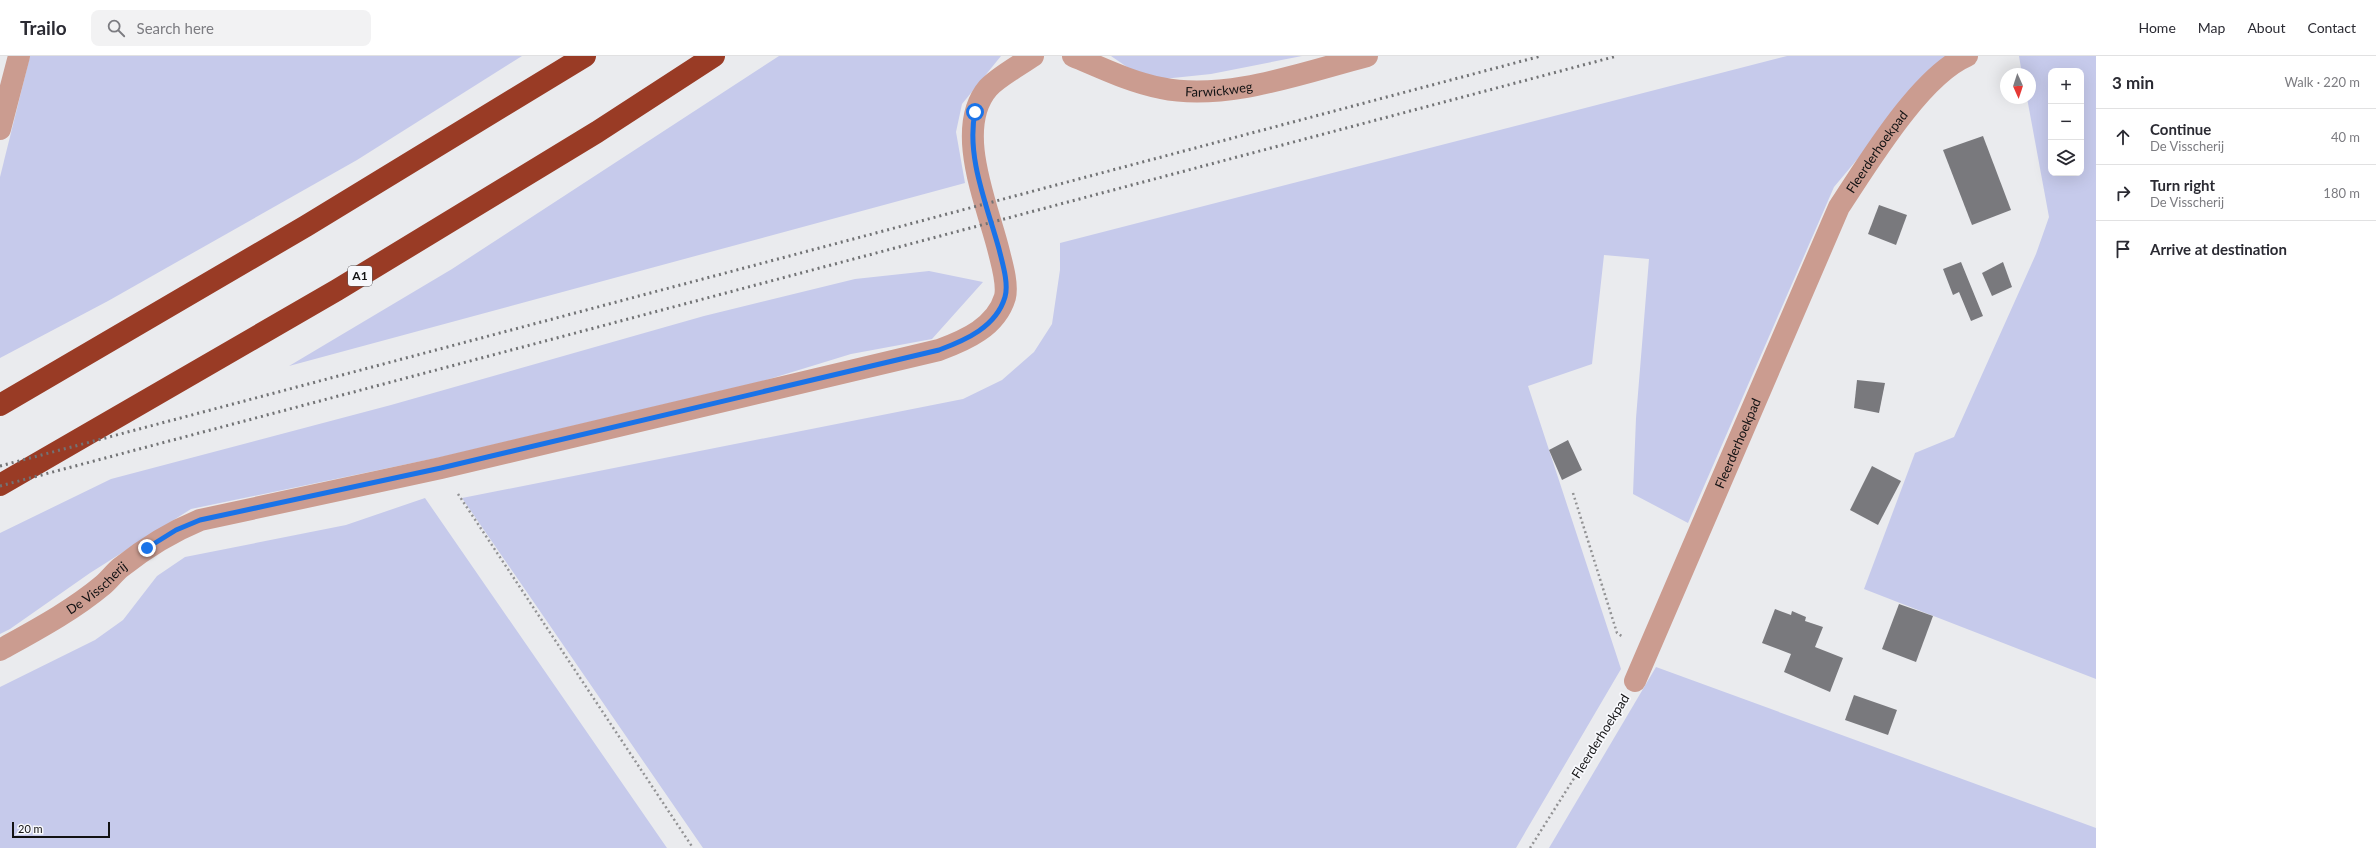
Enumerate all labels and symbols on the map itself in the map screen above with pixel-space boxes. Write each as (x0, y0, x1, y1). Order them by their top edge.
north arrow (2000, 68, 2036, 104)
street label: Farwickweg (1185, 78, 1254, 100)
route start (966, 103, 984, 121)
street label: Fleerderhoekpad (1842, 107, 1911, 196)
road number: A1 (348, 266, 372, 286)
street label: Fleerderhoekpad (1711, 396, 1764, 491)
route end (138, 539, 156, 557)
street label: De Visscherij (63, 558, 130, 618)
street label: Fleerderhoekpad (1568, 691, 1632, 781)
scale bar (12, 820, 110, 839)

